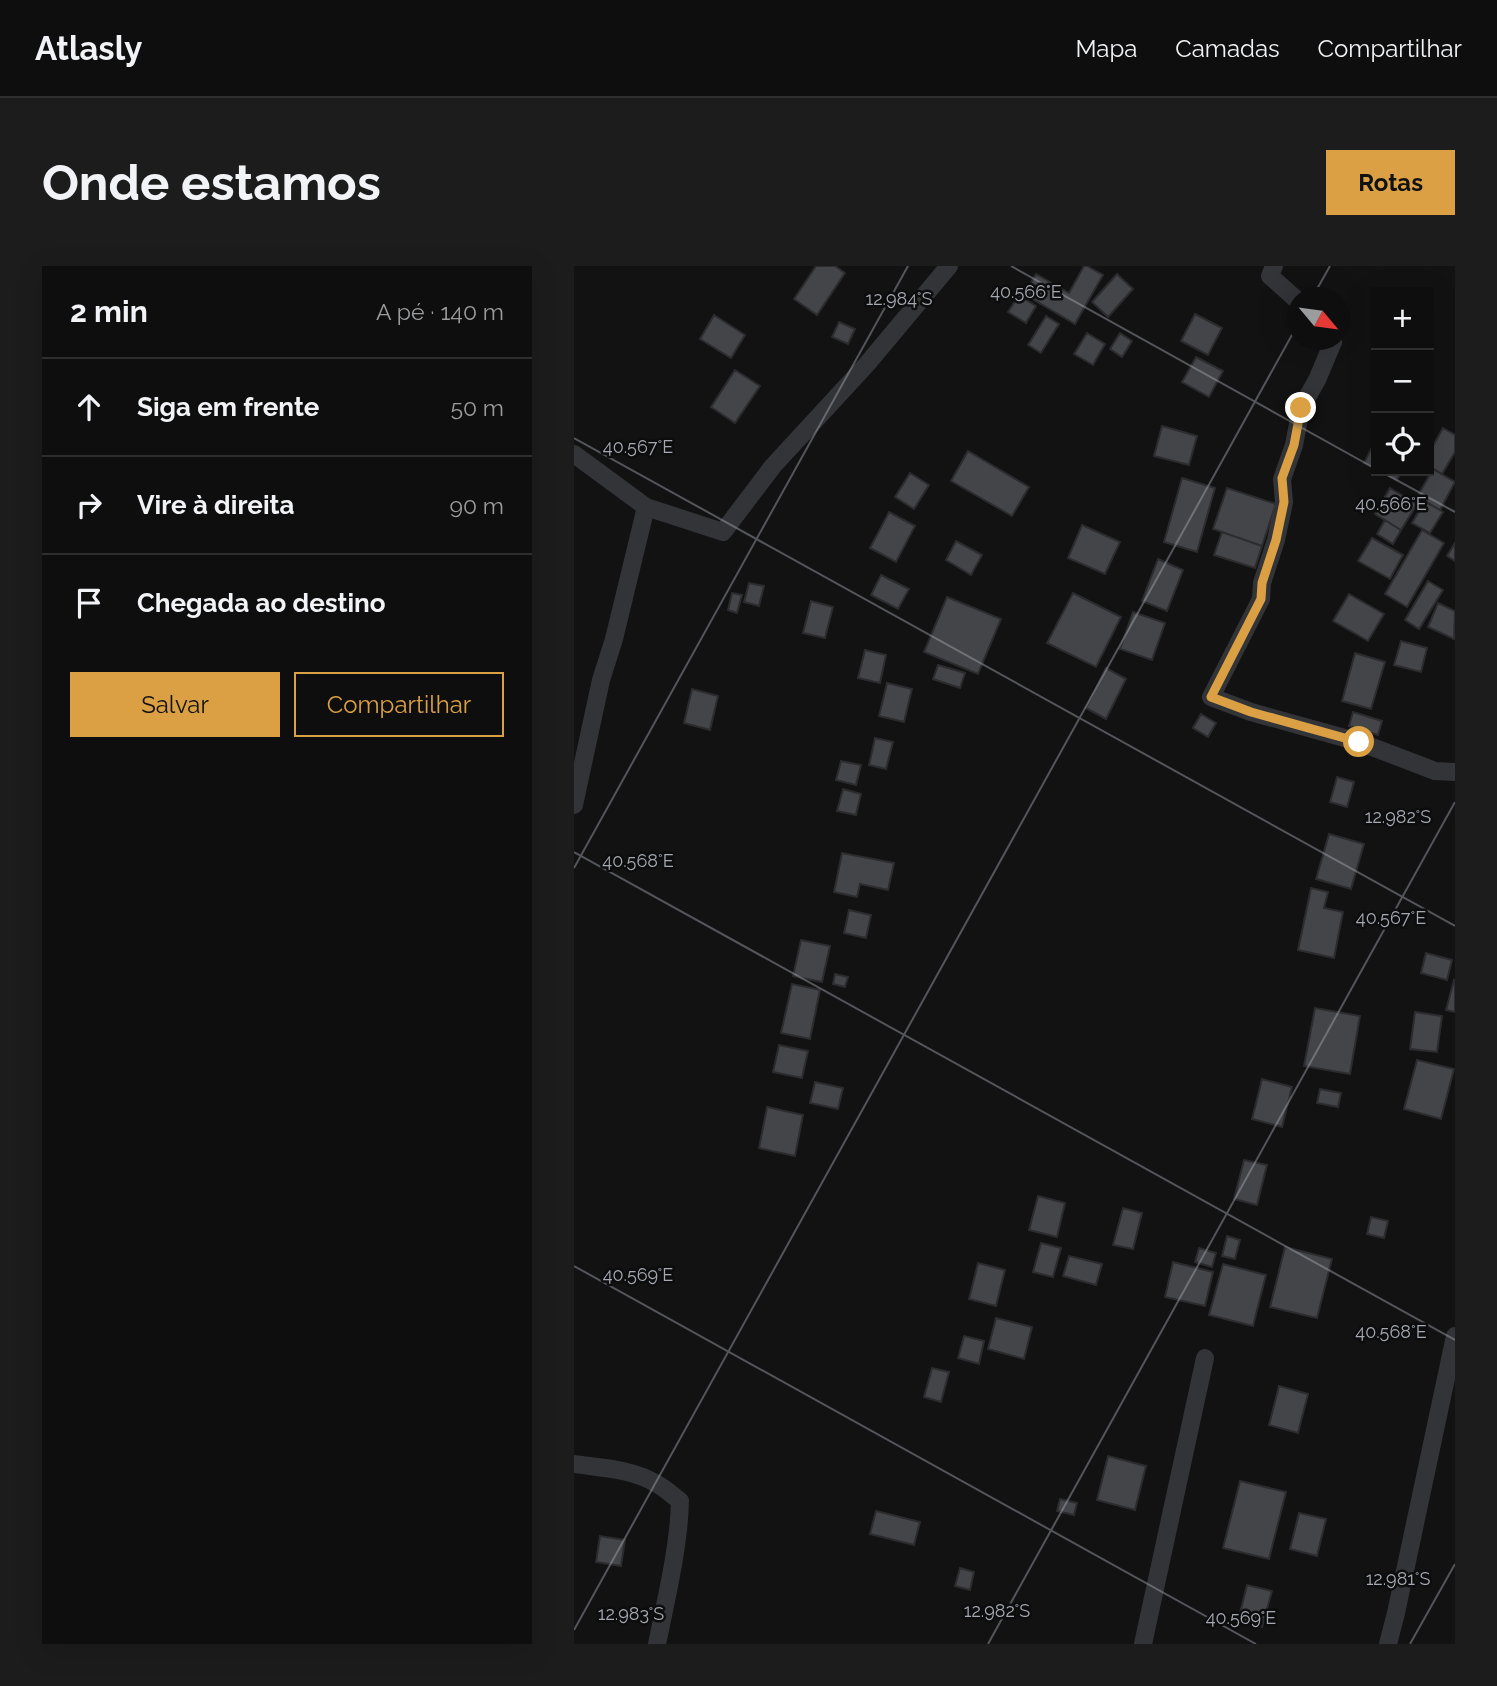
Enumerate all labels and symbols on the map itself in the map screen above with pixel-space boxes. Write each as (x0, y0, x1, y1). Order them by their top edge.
text: 40.566°E (990, 281, 1062, 302)
north arrow (1287, 287, 1350, 350)
text: 12.984°S (865, 288, 933, 309)
route end (1285, 392, 1316, 423)
text: 40.567°E (603, 436, 673, 457)
text: 40.566°E (1355, 493, 1427, 514)
route start (1343, 726, 1374, 757)
text: 12.982°S (1365, 806, 1431, 827)
text: 40.568°E (602, 850, 674, 871)
text: 40.567°E (1356, 907, 1426, 928)
text: 40.569°E (603, 1264, 673, 1285)
text: 40.568°E (1355, 1321, 1427, 1342)
text: 12.981°S (1366, 1568, 1430, 1589)
text: 12.982°S (964, 1600, 1030, 1621)
text: 12.983°S (598, 1603, 664, 1624)
text: 40.569°E (1206, 1607, 1276, 1628)

